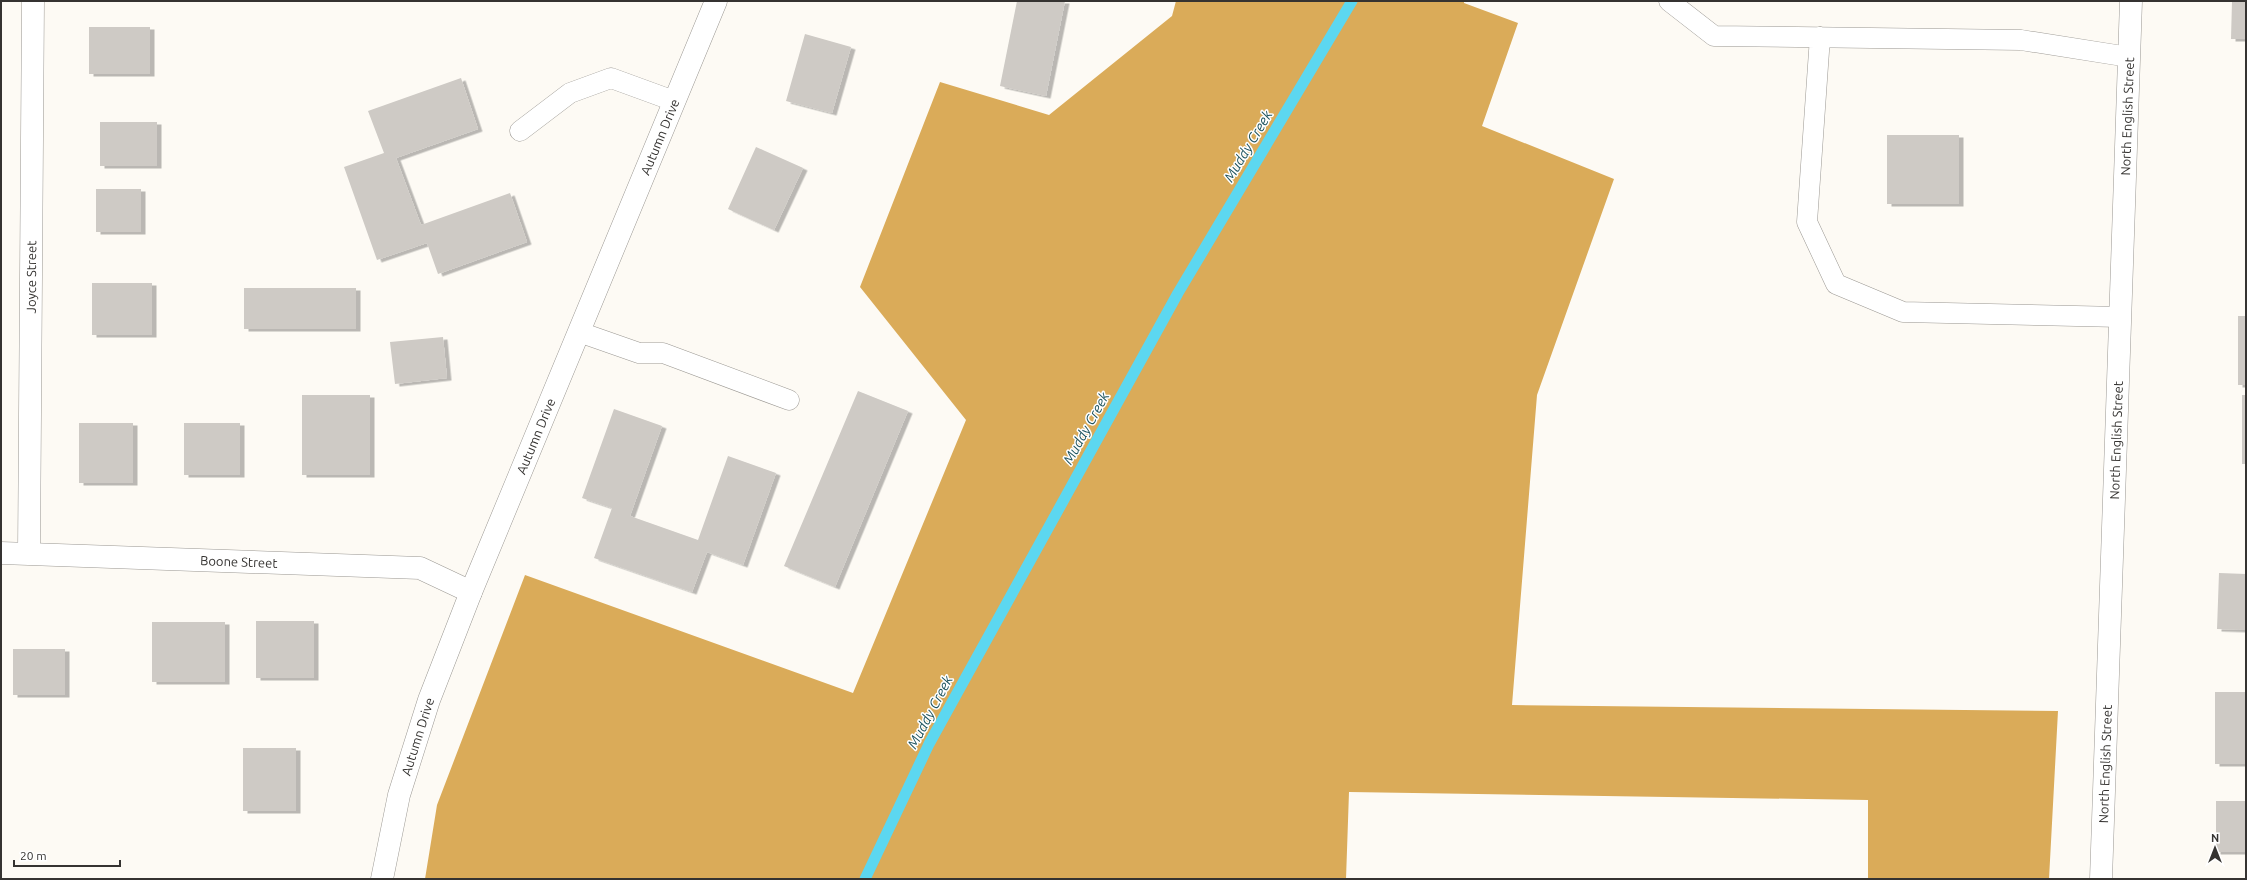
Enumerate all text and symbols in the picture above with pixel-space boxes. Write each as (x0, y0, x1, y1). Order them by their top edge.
street label: North English Street (2118, 57, 2136, 176)
street label: Autumn Drive (638, 97, 682, 177)
water label: Muddy Creek (1220, 107, 1276, 185)
street label: Joyce Street (24, 241, 38, 313)
street label: North English Street (2107, 381, 2125, 500)
water label: Muddy Creek (1060, 388, 1113, 467)
street label: Autumn Drive (514, 396, 558, 476)
street label: Boone Street (200, 553, 278, 570)
water label: Muddy Creek (904, 672, 956, 751)
street label: Autumn Drive (399, 696, 436, 777)
street label: North English Street (2096, 705, 2114, 824)
north arrow (2195, 828, 2235, 868)
text: N (2211, 832, 2219, 844)
scale bar (14, 842, 120, 868)
text: 20 m (20, 849, 47, 862)

